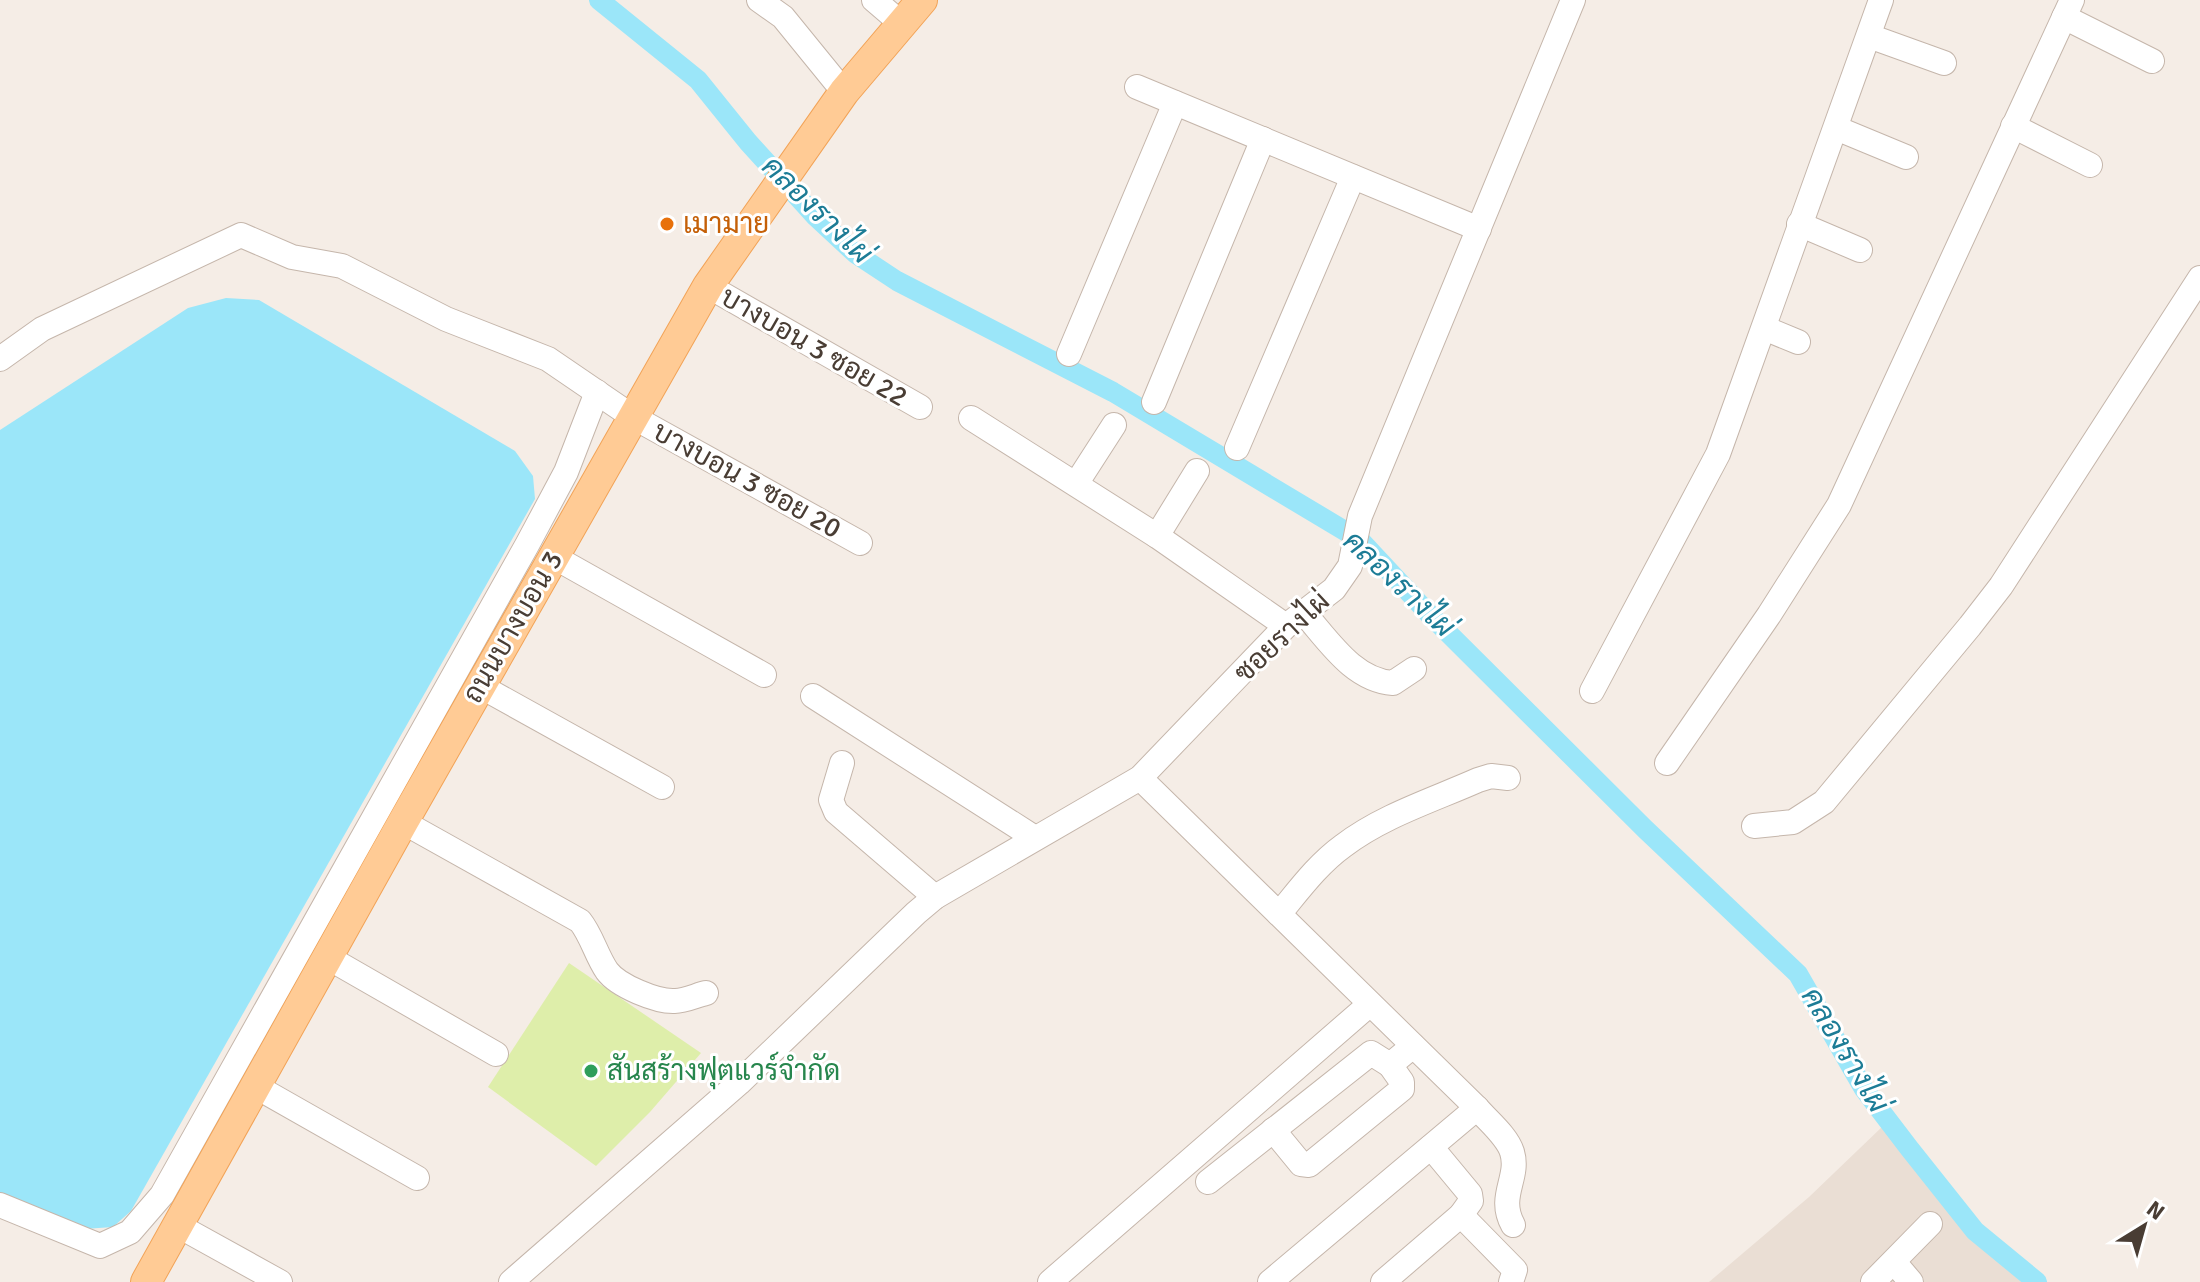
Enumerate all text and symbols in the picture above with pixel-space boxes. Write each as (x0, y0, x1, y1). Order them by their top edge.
water label: คลองรางไผ่ (754, 147, 883, 273)
place label: เมามาย (683, 207, 769, 241)
marker: เมามาย (658, 215, 676, 233)
street label: บางบอน 3 ซอย 22 (714, 280, 914, 414)
street label: บางบอน 3 ซอย 20 (647, 414, 847, 546)
water label: คลองรางไผ่ (1335, 521, 1466, 647)
street label: ถนนบางบอน 3 (456, 545, 570, 709)
street label: ซอยรางไผ่ (1225, 582, 1337, 690)
water label: คลองรางไผ่ (1793, 980, 1900, 1121)
place label: สันสร้างฟุตแวร์จำกัด (607, 1051, 840, 1090)
marker: สันสร้างฟุตแวร์จำกัด (582, 1062, 600, 1080)
north arrow (2104, 1186, 2184, 1266)
text: N (2141, 1195, 2170, 1226)

